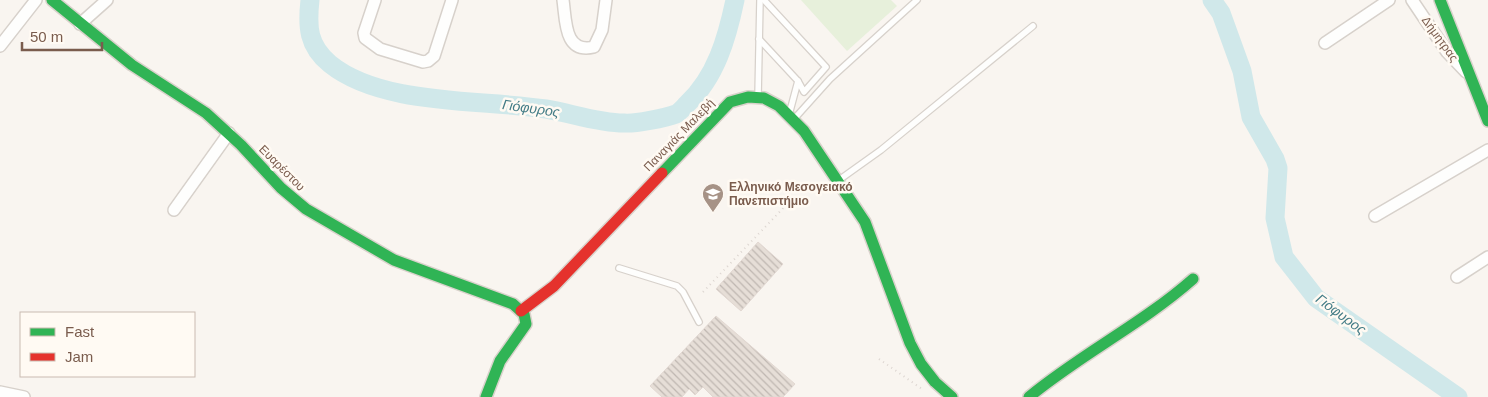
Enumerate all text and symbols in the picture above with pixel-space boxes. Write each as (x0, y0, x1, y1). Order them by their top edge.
street label: Δήμητρας (1419, 14, 1461, 65)
scale bar (22, 20, 102, 52)
text: 50 m (30, 28, 63, 45)
water label: Γιόφυρος (501, 96, 561, 120)
street label: Παναγιάς Μαλεβή (641, 96, 717, 174)
street label: Ευαρέστου (256, 142, 308, 194)
place label: Ελληνικό Μεσογειακό Πανεπιστήμιο (729, 180, 853, 208)
school or university icon: Ελληνικό Μεσογειακό Πανεπιστήμιο (701, 182, 725, 213)
water label: Γιόφυρος (1313, 291, 1369, 338)
legend (20, 312, 195, 377)
text: Fast (65, 323, 95, 340)
text: Jam (65, 348, 93, 365)

